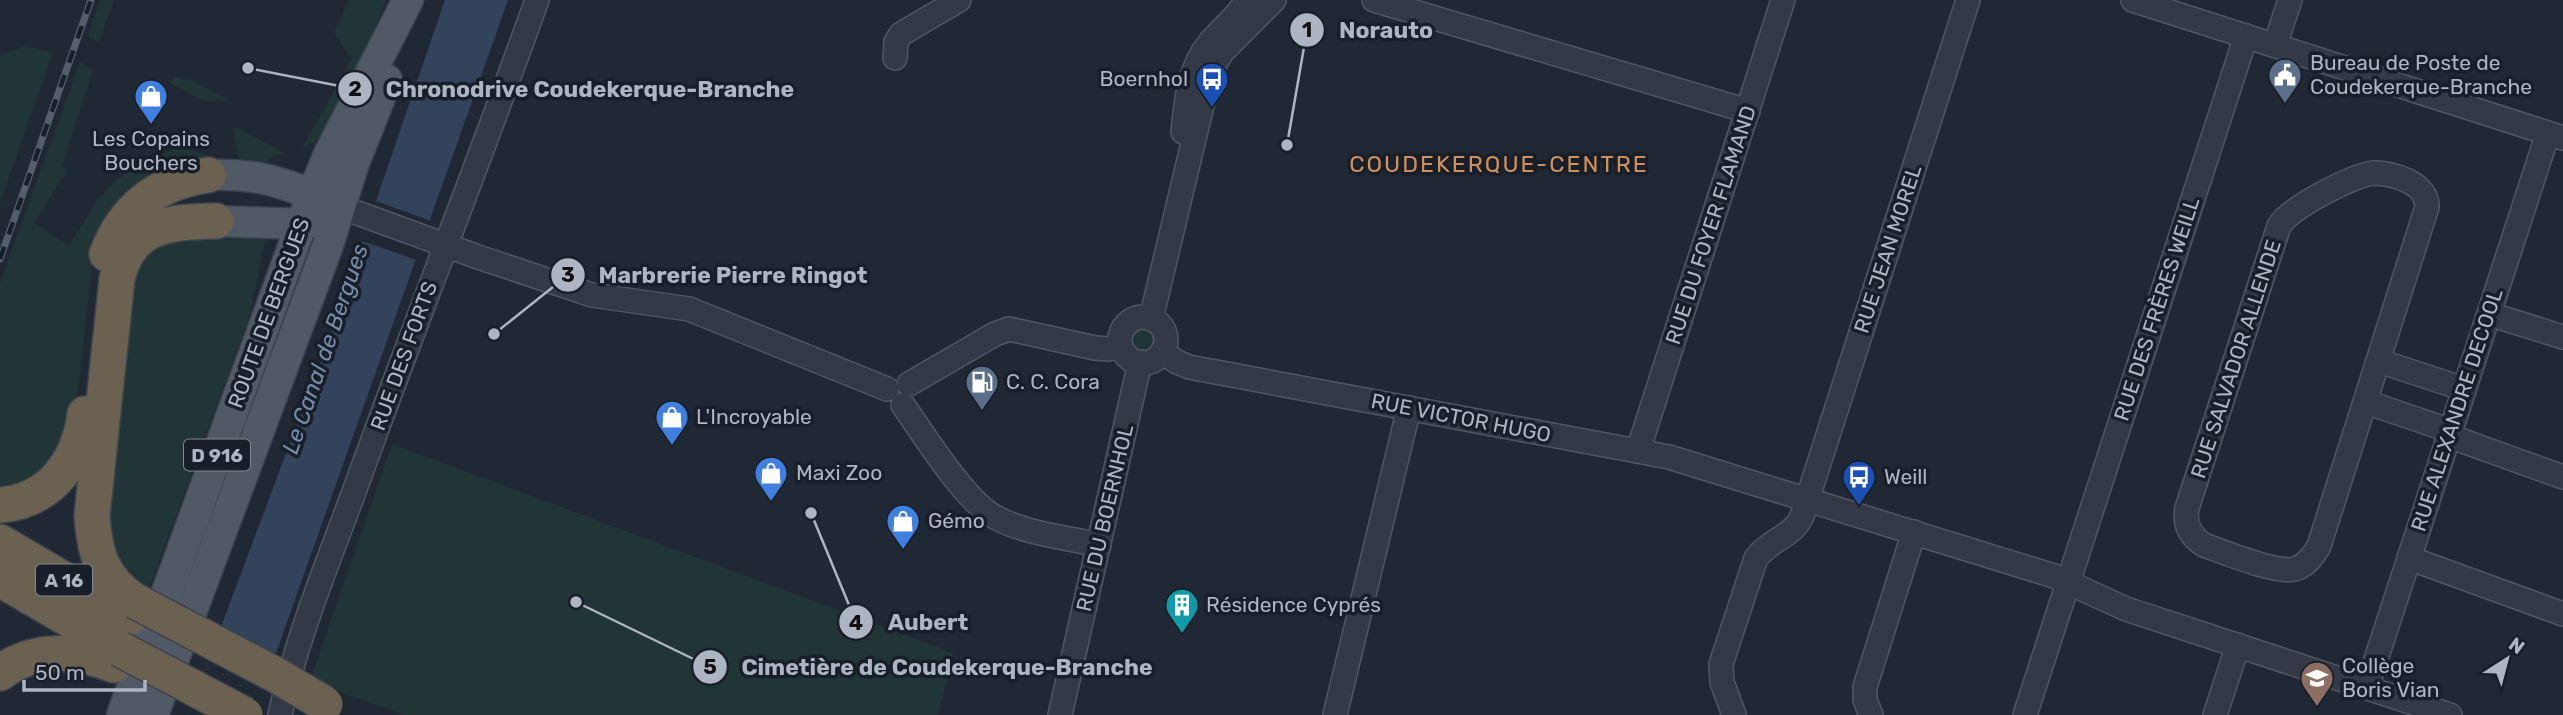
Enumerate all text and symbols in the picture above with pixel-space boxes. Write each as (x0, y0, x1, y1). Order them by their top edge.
callout: Norauto (1290, 8, 1447, 52)
text: Norauto (1339, 16, 1433, 44)
text: 1 (1302, 17, 1312, 42)
place label: Bureau de Poste de Coudekerque-Branche (2310, 50, 2532, 99)
public building icon: Bureau de Poste de Coudekerque-Branche (2266, 56, 2304, 105)
bus stop icon: Boernhol (1193, 60, 1231, 109)
place label: Boernhol (1100, 66, 1188, 91)
callout: Chronodrive Coudekerque-Branche (337, 67, 809, 111)
text: Chronodrive Coudekerque-Branche (386, 75, 794, 103)
text: 2 (348, 76, 362, 101)
shop icon: Les Copains Bouchers (132, 77, 170, 126)
street label: RUE DU FOYER FLAMAND (1660, 102, 1761, 347)
place label: Les Copains Bouchers (92, 126, 210, 175)
district label: COUDEKERQUE-CENTRE (1349, 150, 1649, 178)
street label: RUE JEAN MOREL (1849, 161, 1927, 336)
street label: RUE DES FRÈRES WEILL (2109, 194, 2205, 424)
street label: ROUTE DE BERGUES (223, 214, 315, 411)
street label: RUE SALVADOR ALLENDE (2185, 237, 2286, 481)
water label: Le Canal de Bergues (276, 240, 374, 457)
callout: Marbrerie Pierre Ringot (550, 253, 882, 297)
text: Marbrerie Pierre Ringot (599, 261, 868, 289)
text: 3 (561, 262, 575, 287)
street label: RUE DES FORTS (365, 278, 442, 434)
street label: RUE ALEXANDRE DECOOL (2405, 285, 2508, 534)
fuel station icon: C. C. Cora (963, 363, 1001, 412)
place label: C. C. Cora (1006, 369, 1100, 394)
street label: RUE VICTOR HUGO (1369, 388, 1553, 447)
shop icon: L'Incroyable (653, 398, 691, 447)
place label: L'Incroyable (696, 404, 812, 429)
street label: RUE DU BOERNHOL (1071, 422, 1138, 614)
road number: D 916 (184, 440, 250, 470)
shop icon: Maxi Zoo (752, 454, 790, 503)
bus stop icon: Weill (1840, 458, 1878, 507)
place label: Maxi Zoo (796, 460, 882, 485)
place label: Weill (1884, 464, 1927, 489)
shop icon: Gémo (884, 502, 922, 551)
place label: Gémo (928, 508, 985, 533)
road number: A 16 (36, 565, 92, 596)
building icon: Résidence Cyprés (1163, 586, 1201, 635)
place label: Résidence Cyprés (1206, 592, 1381, 617)
callout: Aubert (839, 600, 982, 644)
text: Aubert (888, 608, 968, 636)
text: 4 (849, 610, 863, 635)
north arrow (2472, 624, 2542, 694)
text: N (2504, 632, 2529, 659)
callout: Cimetière de Coudekerque-Branche (693, 645, 1167, 689)
scale bar (24, 648, 145, 692)
text: Cimetière de Coudekerque-Branche (741, 653, 1153, 681)
place label: Collège Boris Vian (2342, 653, 2440, 702)
text: 5 (703, 654, 717, 679)
school or university icon: Collège Boris Vian (2298, 659, 2336, 708)
text: 50 m (35, 660, 85, 685)

